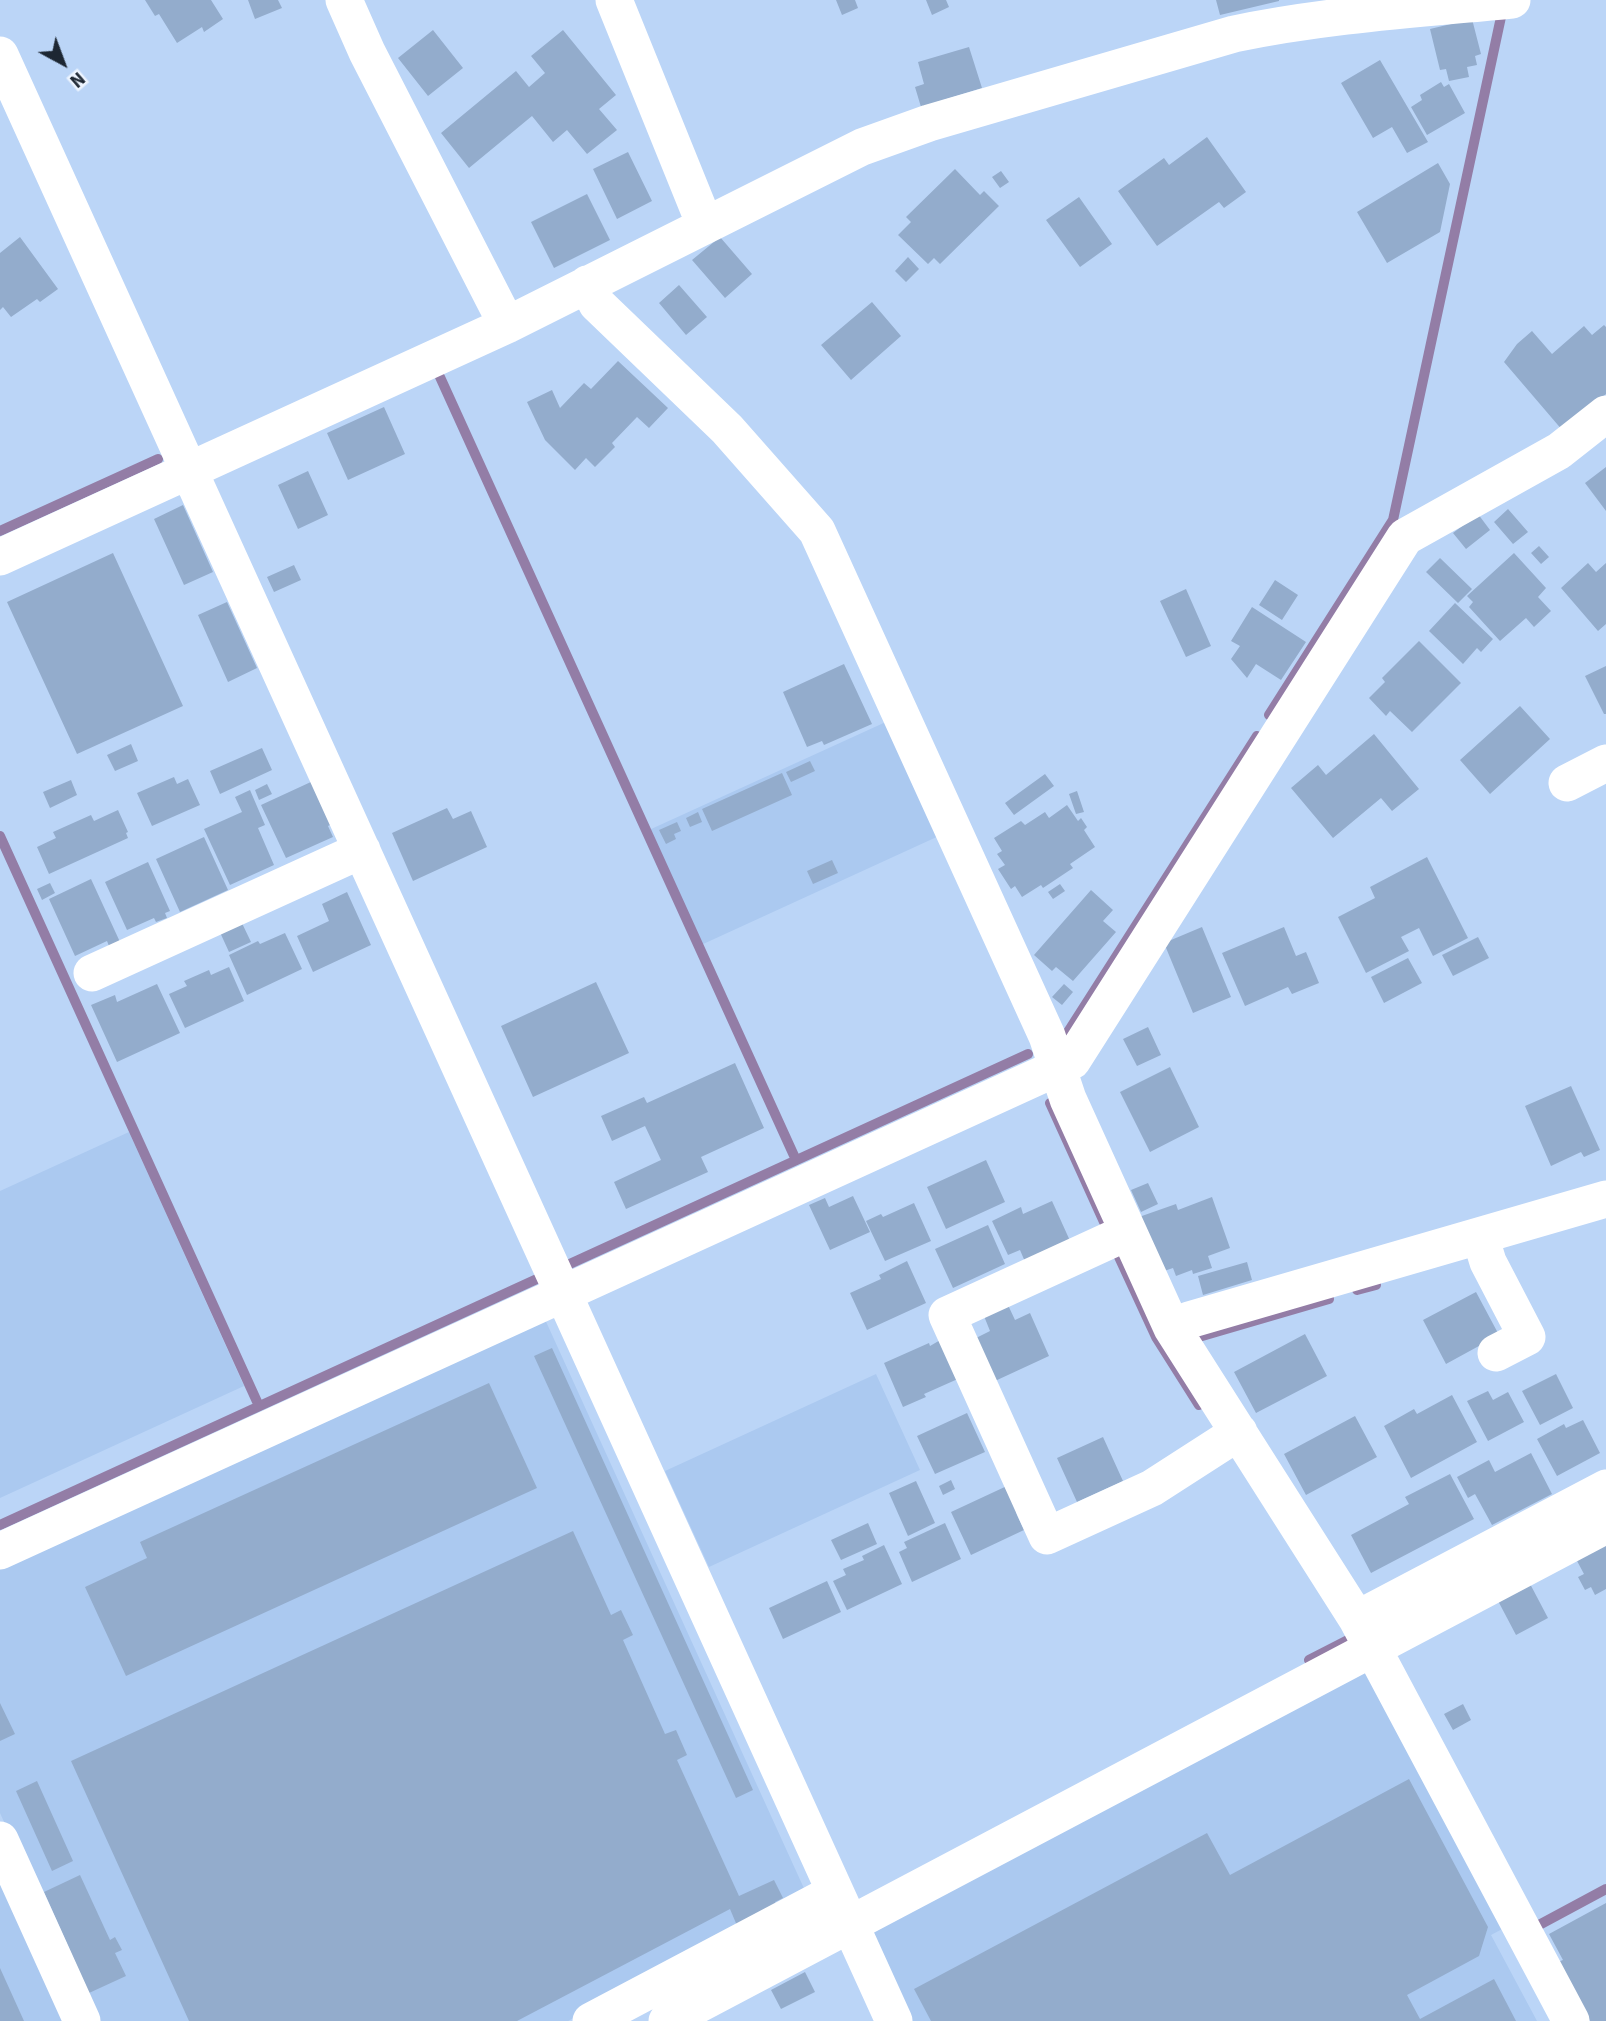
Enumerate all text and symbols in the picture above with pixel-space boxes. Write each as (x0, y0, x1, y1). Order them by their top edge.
north arrow (28, 28, 98, 98)
text: N (63, 65, 91, 94)

